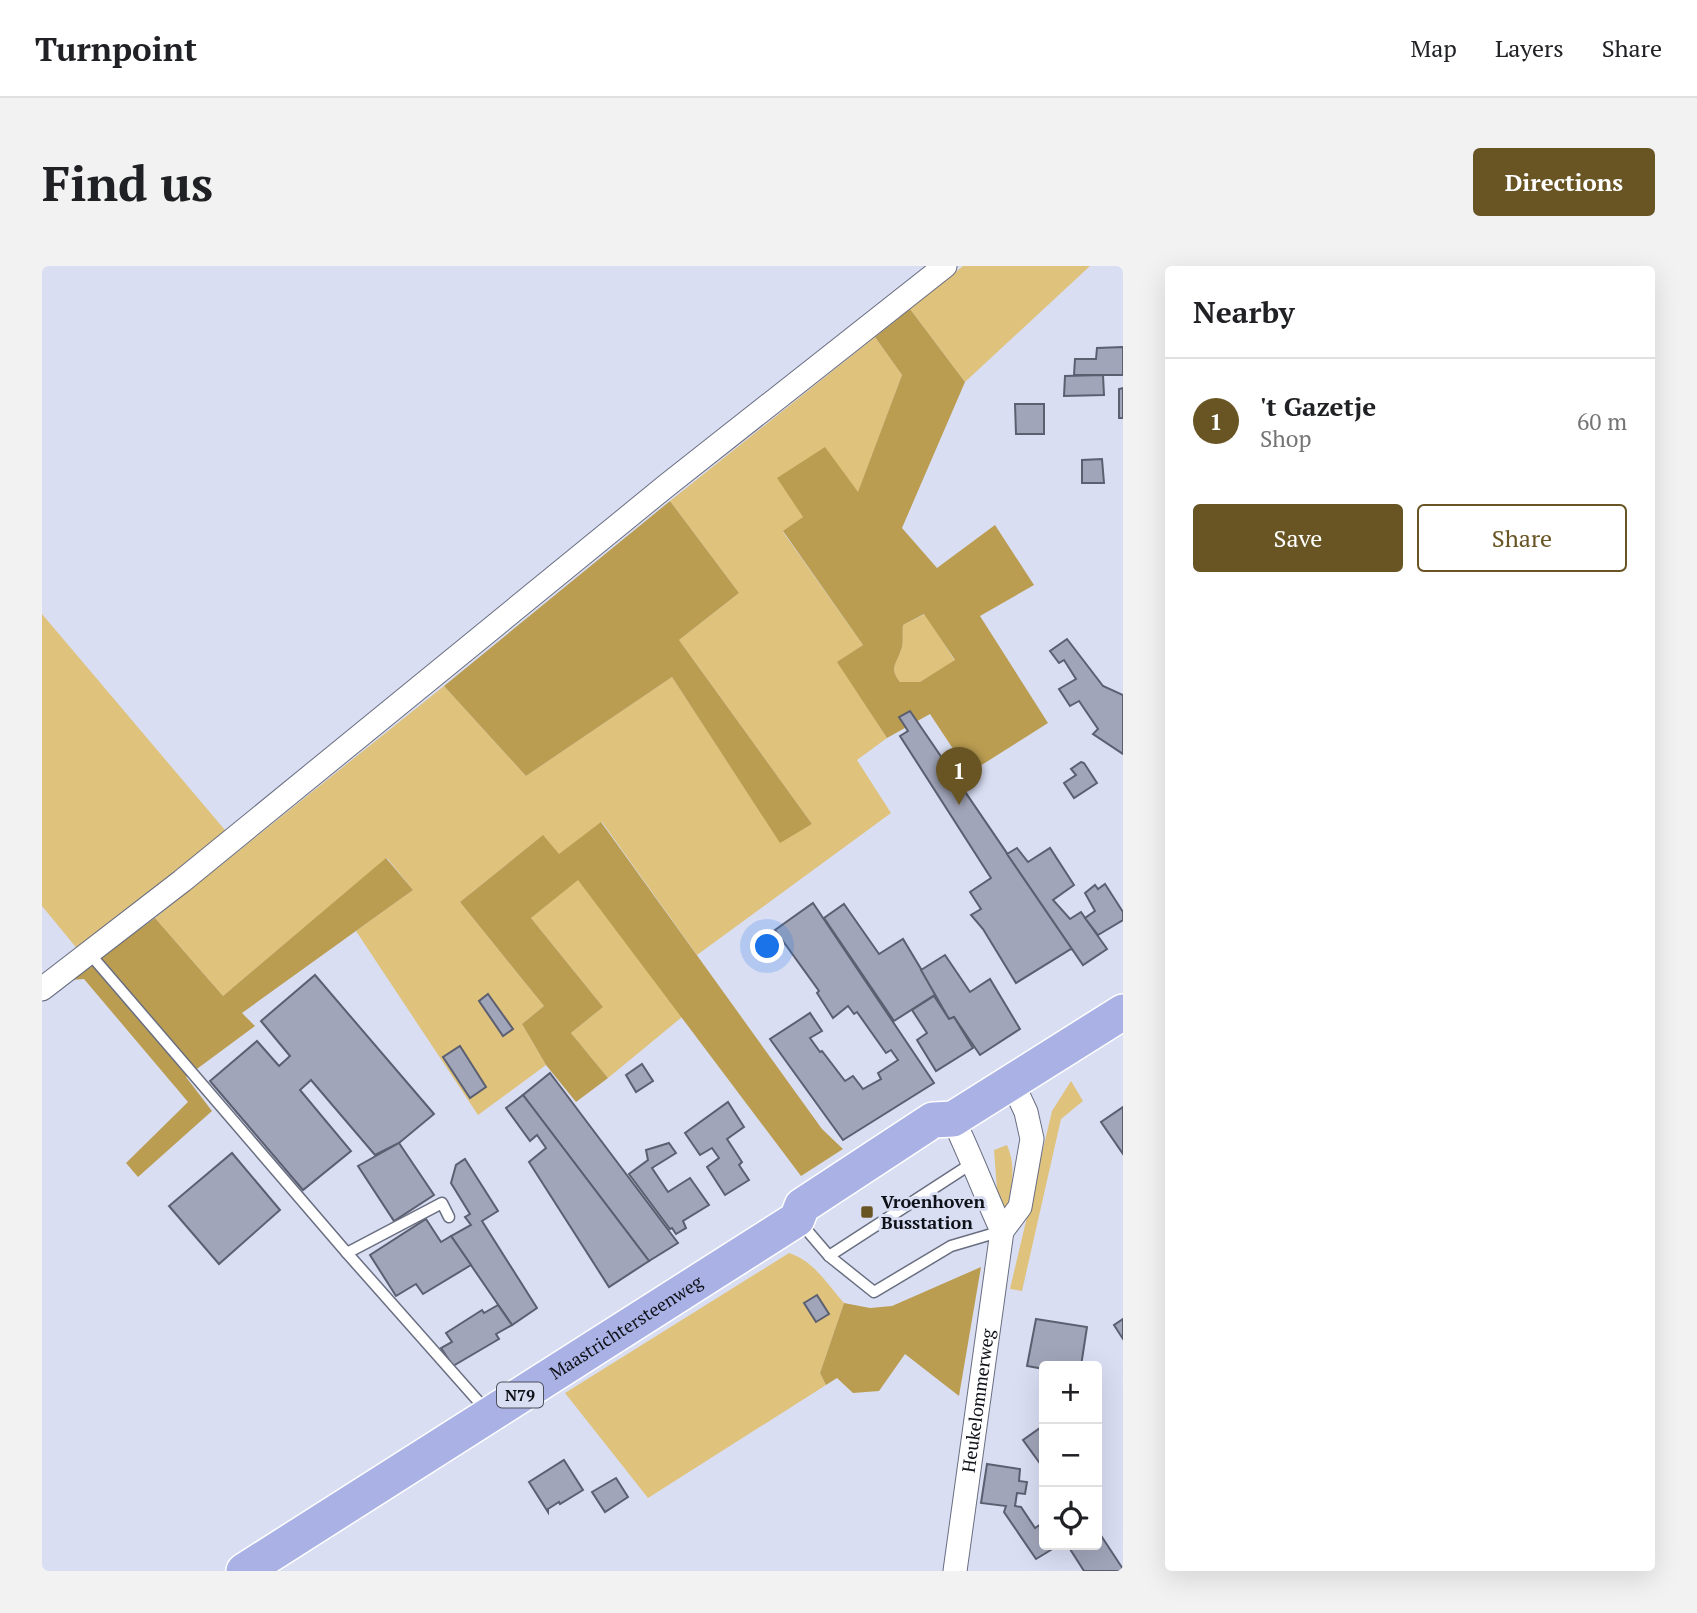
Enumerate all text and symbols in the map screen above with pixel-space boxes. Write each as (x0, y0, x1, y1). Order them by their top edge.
text: Turnpoint (35, 27, 197, 70)
text: Map (1410, 32, 1457, 64)
text: Layers (1495, 32, 1564, 64)
text: Share (1602, 32, 1662, 64)
button: Directions (1473, 148, 1655, 216)
text: Find us (42, 150, 213, 215)
text: Nearby (1193, 292, 1295, 332)
text: 't Gazetje (1260, 389, 1376, 423)
text: 1 (1210, 406, 1223, 437)
text: 60 m (1577, 406, 1627, 437)
text: Shop (1260, 423, 1312, 454)
button: Save (1193, 504, 1403, 572)
button: Share (1417, 504, 1627, 572)
pin: 1 (936, 747, 982, 805)
your location (750, 929, 784, 963)
place label: Vroenhoven Busstation (881, 1189, 985, 1234)
marker: Vroenhoven Busstation (859, 1204, 875, 1220)
street label: Maastrichtersteenweg (545, 1269, 707, 1385)
street label: Heukelommerweg (956, 1327, 999, 1474)
map controls (1039, 1361, 1102, 1550)
button: + (1039, 1361, 1102, 1424)
road number: N79 (497, 1382, 543, 1408)
button: − (1039, 1424, 1102, 1487)
button: locate (1039, 1487, 1102, 1550)

